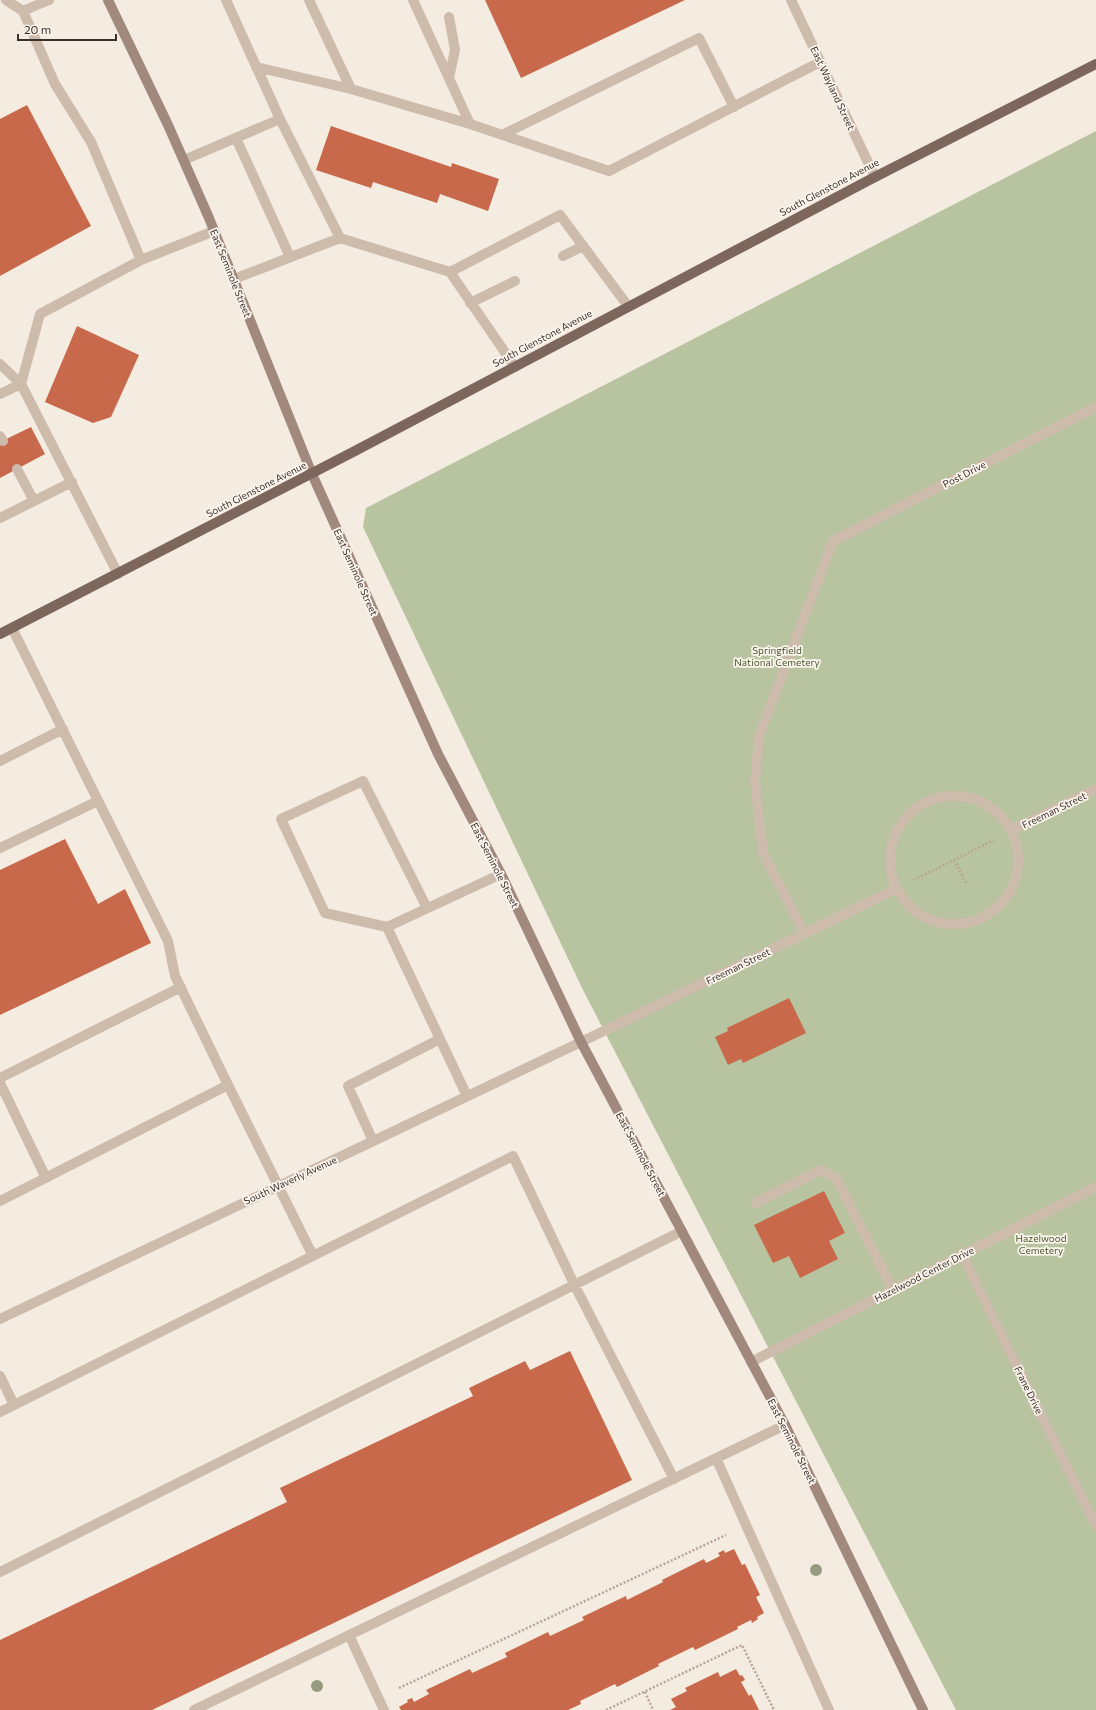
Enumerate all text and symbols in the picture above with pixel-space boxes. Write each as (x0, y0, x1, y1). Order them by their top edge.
scale bar (18, 16, 116, 42)
text: 20 m (24, 22, 51, 36)
street label: East Wayland Street (808, 44, 858, 132)
street label: South Glenstone Avenue (777, 156, 881, 218)
street label: East Seminole Street (208, 227, 254, 319)
street label: South Glenstone Avenue (490, 307, 594, 369)
street label: South Glenstone Avenue (204, 458, 308, 520)
street label: Post Drive (940, 458, 988, 490)
street label: East Seminole Street (331, 527, 381, 617)
park label: Springfield National Cemetery (734, 644, 820, 668)
street label: Freeman Street (1020, 789, 1088, 831)
street label: East Seminole Street (468, 820, 522, 910)
street label: Freeman Street (704, 945, 772, 987)
street label: East Seminole Street (614, 1110, 668, 1198)
street label: South Waverly Avenue (242, 1153, 338, 1207)
park label: Hazelwood Cemetery (1015, 1232, 1067, 1256)
street label: Hazelwood Center Drive (872, 1244, 976, 1304)
street label: Frane Drive (1012, 1364, 1046, 1416)
street label: East Seminole Street (765, 1396, 819, 1486)

